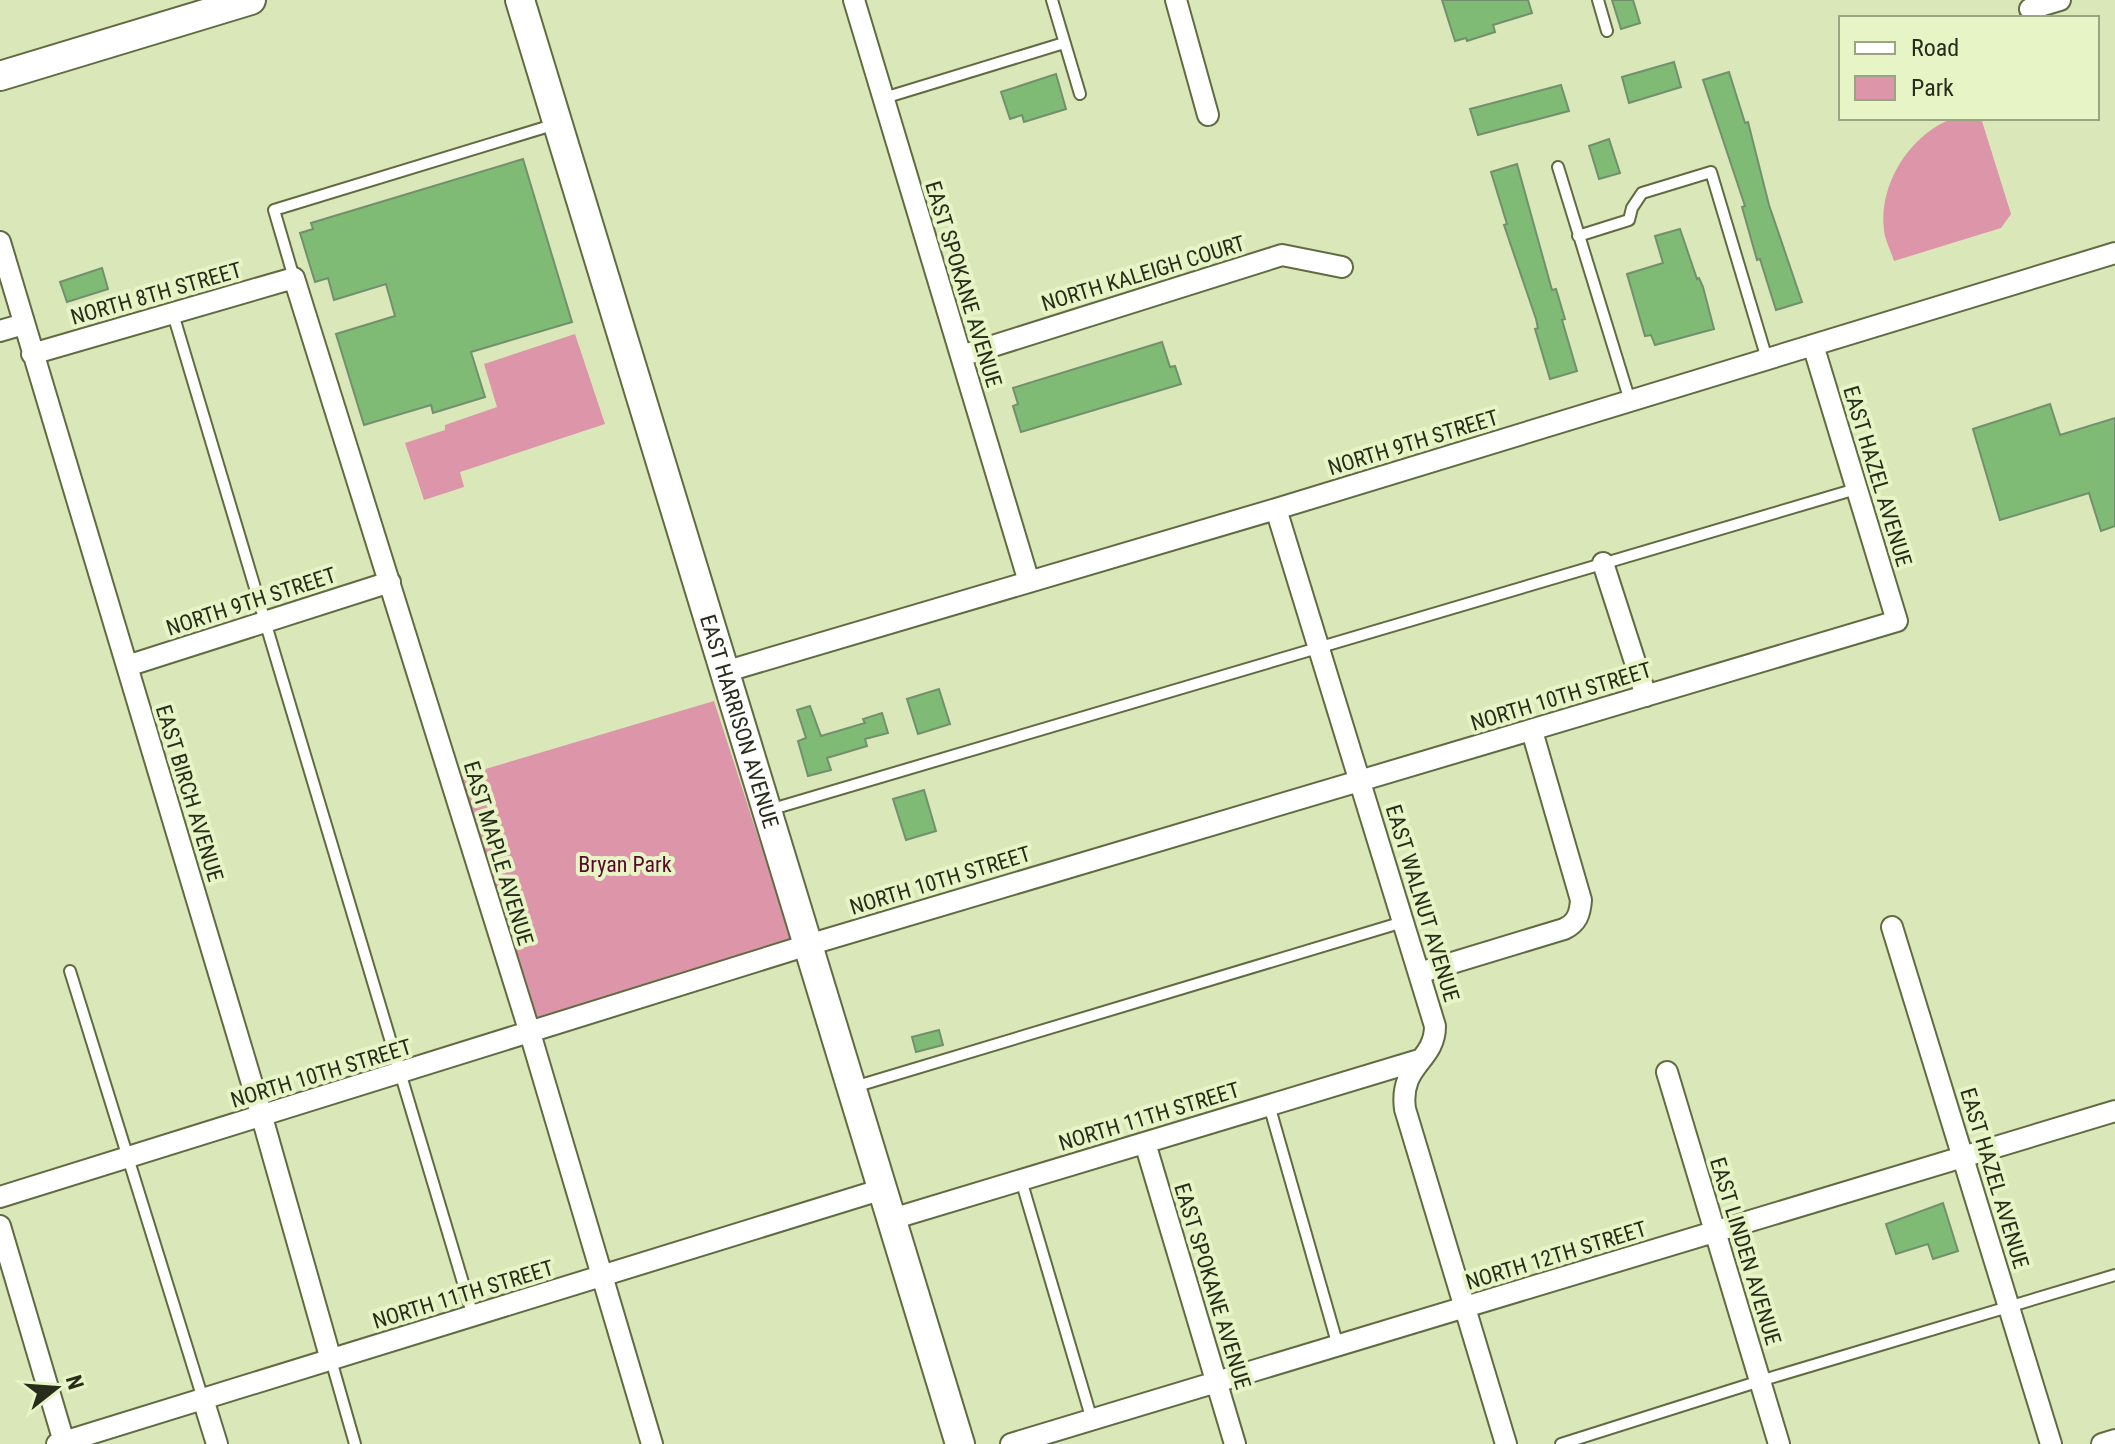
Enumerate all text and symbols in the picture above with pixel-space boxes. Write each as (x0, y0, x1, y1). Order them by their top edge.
legend (1839, 16, 2099, 120)
text: Road (1911, 34, 1959, 62)
text: Park (1911, 74, 1954, 102)
street label: EAST SPOKANE AVENUE (920, 178, 1007, 390)
street label: NORTH KALEIGH COURT (1038, 231, 1248, 316)
street label: NORTH 8TH STREET (68, 257, 245, 330)
street label: EAST HAZEL AVENUE (1838, 383, 1917, 570)
street label: NORTH 9TH STREET (1325, 405, 1501, 480)
street label: NORTH 9TH STREET (163, 562, 339, 641)
street label: EAST HARRISON AVENUE (695, 612, 784, 831)
street label: NORTH 10TH STREET (1468, 657, 1655, 736)
street label: EAST BIRCH AVENUE (151, 702, 228, 885)
street label: EAST MAPLE AVENUE (459, 758, 538, 948)
street label: EAST WALNUT AVENUE (1381, 802, 1464, 1005)
street label: NORTH 10TH STREET (847, 841, 1034, 920)
park label: Bryan Park (578, 852, 672, 877)
street label: NORTH 10TH STREET (228, 1034, 415, 1113)
street label: NORTH 11TH STREET (1056, 1077, 1243, 1156)
street label: EAST HAZEL AVENUE (1955, 1085, 2034, 1272)
street label: EAST LINDEN AVENUE (1705, 1154, 1786, 1348)
street label: EAST SPOKANE AVENUE (1169, 1180, 1256, 1392)
street label: NORTH 12TH STREET (1463, 1216, 1650, 1295)
street label: NORTH 11TH STREET (370, 1255, 557, 1334)
north arrow (16, 1348, 96, 1428)
text: N (61, 1372, 89, 1392)

